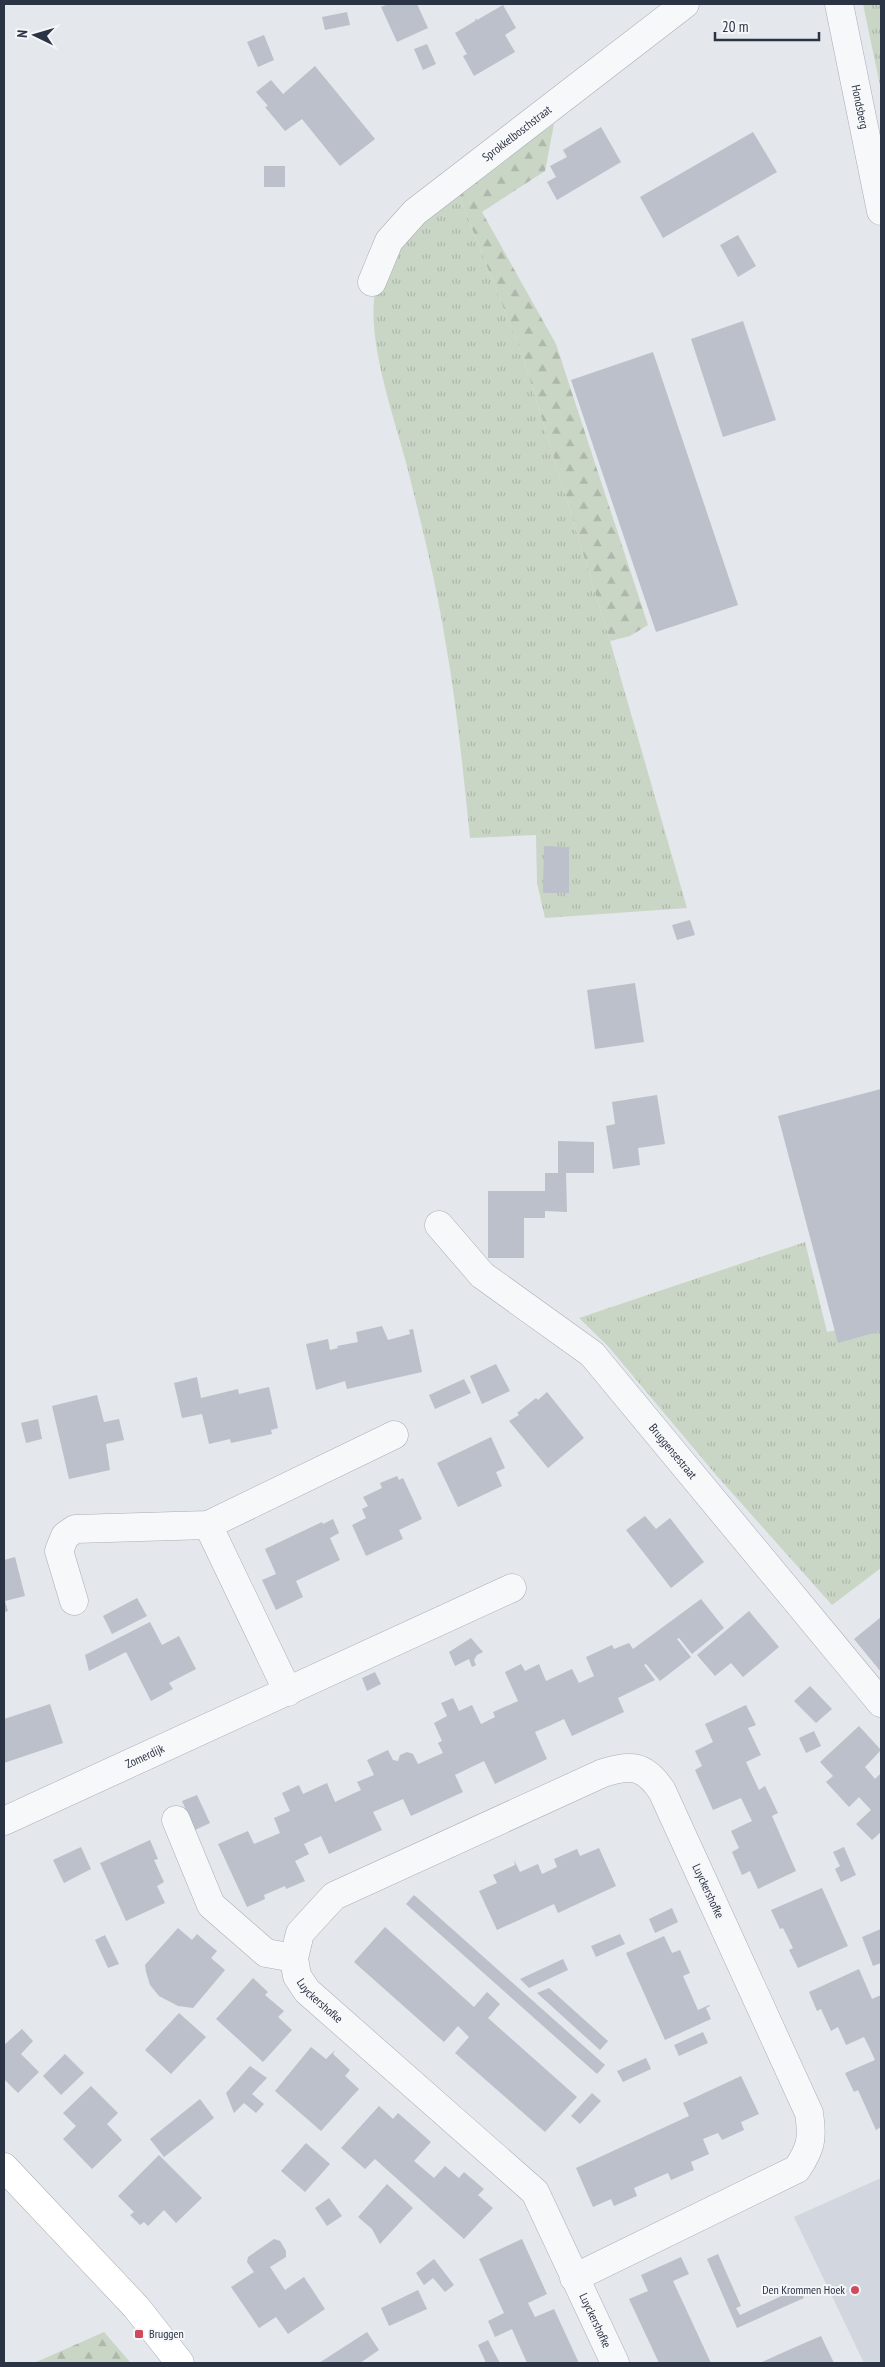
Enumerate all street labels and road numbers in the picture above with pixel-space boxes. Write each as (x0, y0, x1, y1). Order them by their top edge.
street label: Hondsberg (849, 83, 872, 130)
street label: Sprokkelboschstraat (479, 101, 555, 164)
street label: Bruggensestraat (646, 1420, 701, 1482)
street label: Zomerdijk (123, 1740, 167, 1771)
street label: Luyckershofke (689, 1861, 728, 1921)
street label: Luyckershofke (294, 1975, 346, 2026)
street label: Luyckershofke (576, 2291, 615, 2350)

